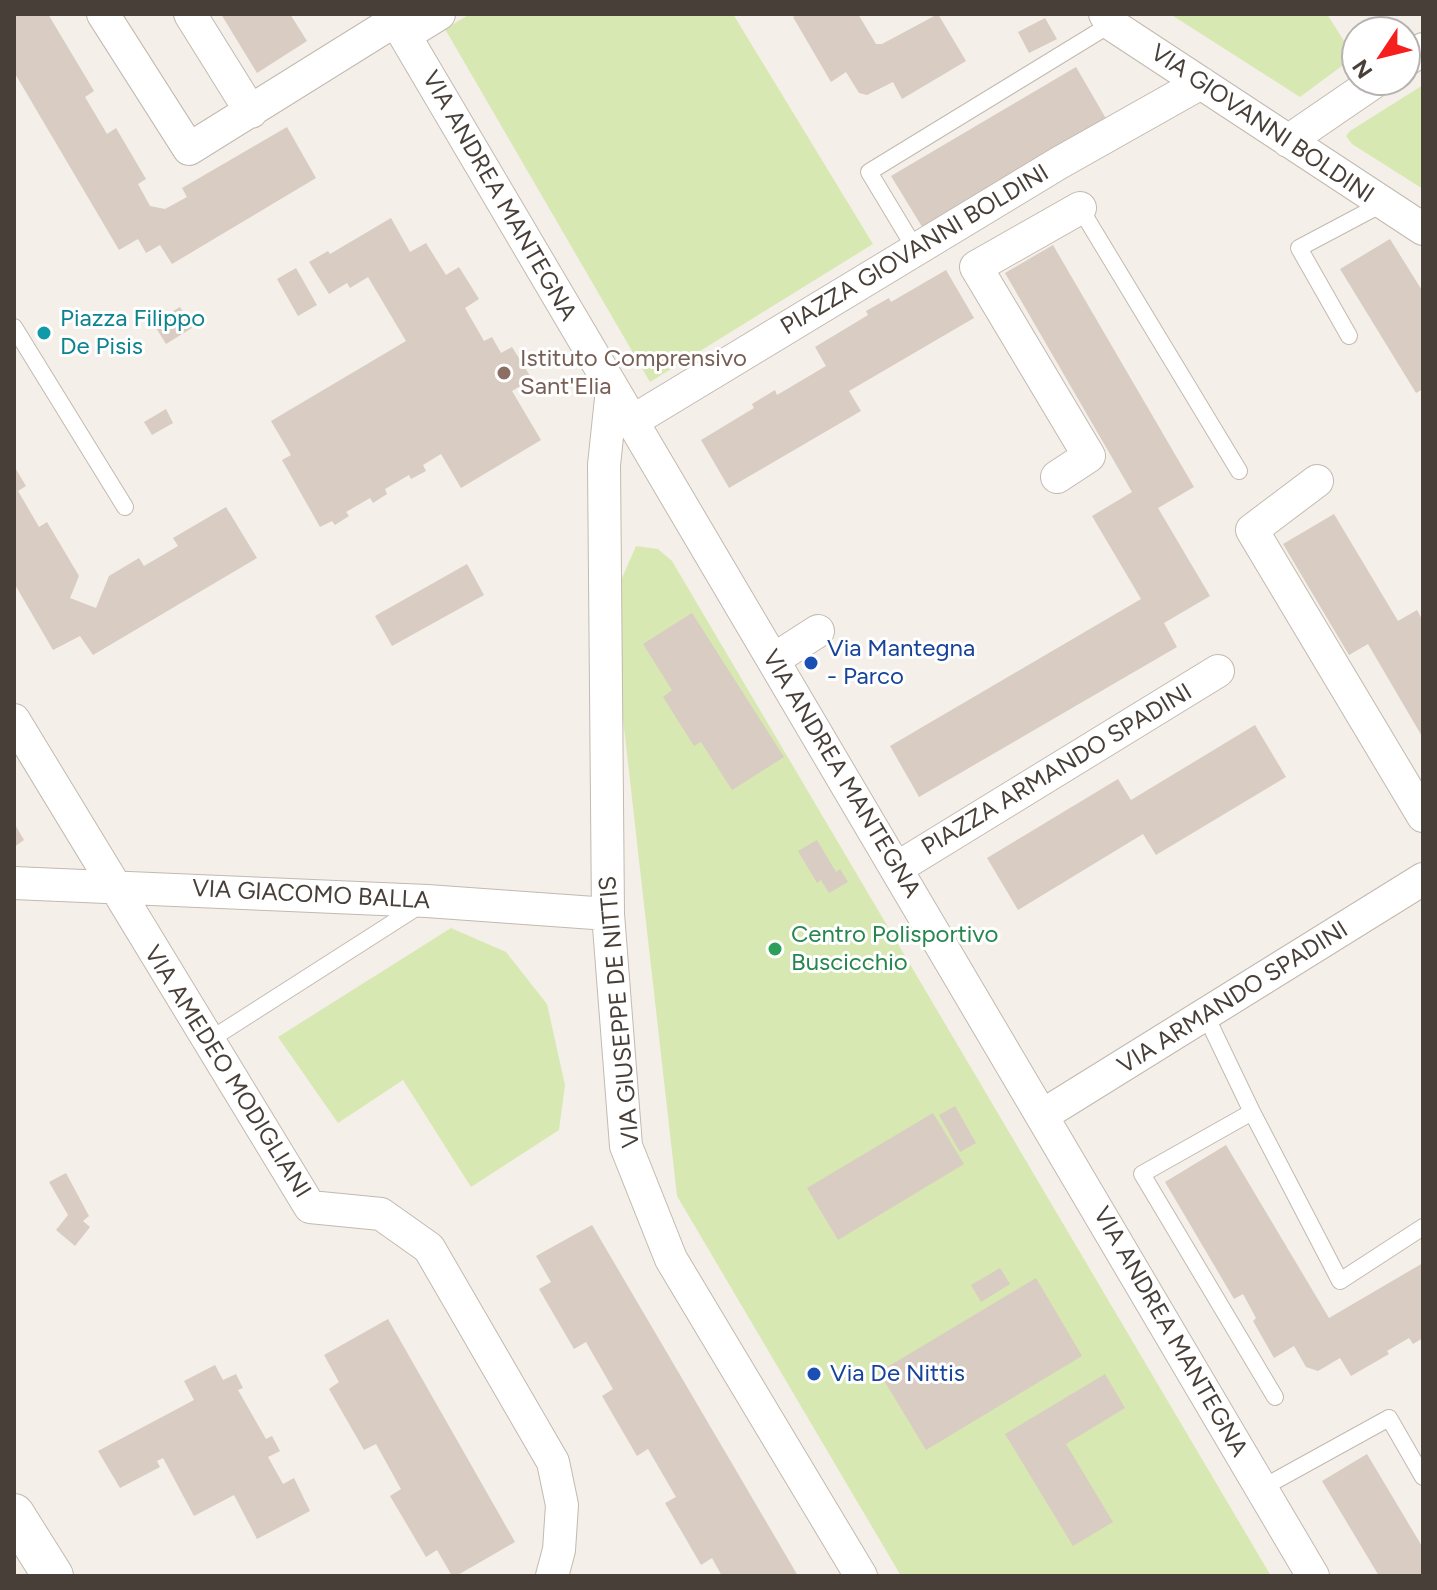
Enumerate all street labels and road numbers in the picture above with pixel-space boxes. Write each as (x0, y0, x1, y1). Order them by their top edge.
street label: VIA GIOVANNI BOLDINI (1145, 38, 1379, 210)
street label: VIA ANDREA MANTEGNA (416, 66, 582, 326)
street label: PIAZZA GIOVANNI BOLDINI (776, 158, 1054, 342)
street label: VIA ANDREA MANTEGNA (756, 645, 926, 903)
street label: PIAZZA ARMANDO SPADINI (917, 678, 1197, 862)
street label: VIA GIACOMO BALLA (191, 874, 431, 916)
street label: VIA GIUSEPPE DE NITTIS (594, 875, 646, 1149)
street label: VIA ARMANDO SPADINI (1113, 915, 1353, 1081)
street label: VIA AMEDEO MODIGLIANI (137, 941, 317, 1203)
street label: VIA ANDREA MANTEGNA (1087, 1202, 1253, 1462)

